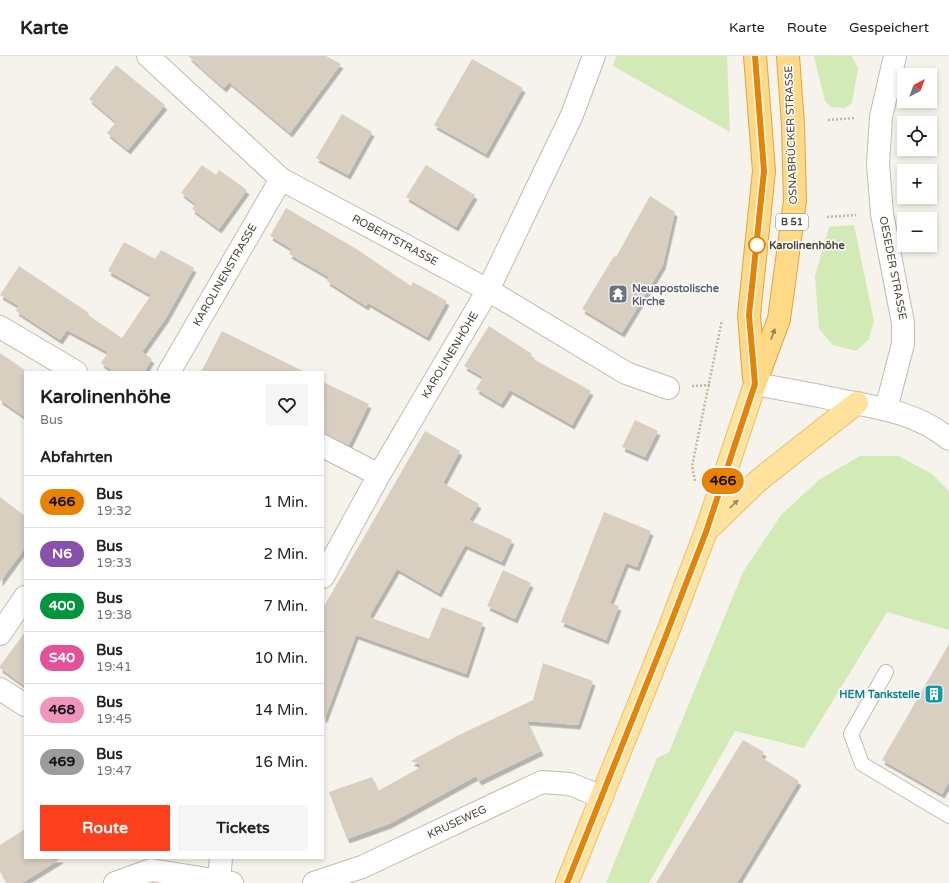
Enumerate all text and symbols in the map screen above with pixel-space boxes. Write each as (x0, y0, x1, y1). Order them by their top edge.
text: Karte (20, 17, 69, 39)
text: Karte (729, 19, 765, 36)
text: Route (787, 19, 827, 36)
text: Gespeichert (849, 19, 929, 36)
street label: OSNABRÜCKER STRASSE (782, 65, 800, 205)
north arrow (897, 68, 937, 108)
map controls (897, 68, 937, 252)
button: locate (897, 116, 937, 156)
button: + (897, 164, 937, 204)
street label: ROBERTSTRASSE (350, 212, 440, 268)
button: − (897, 212, 937, 252)
road number: B 51 (776, 214, 808, 230)
street label: OESEDER STRASSE (877, 215, 909, 321)
street label: KAROLINENSTRASSE (190, 222, 260, 328)
marker: Karolinenhöhe (748, 236, 766, 254)
place label: Karolinenhöhe (769, 239, 845, 252)
place label: Neuapostolische Kirche (632, 282, 720, 308)
temple icon: Neuapostolische Kirche (607, 283, 629, 305)
street label: KAROLINENHÖHE (419, 309, 481, 401)
one-way arrow (771, 328, 777, 340)
button: heart (266, 384, 308, 426)
text: Karolinenhöhe (40, 386, 171, 408)
text: Bus (40, 412, 63, 428)
text: Abfahrten (40, 448, 113, 466)
line badge: 466 (700, 468, 746, 494)
text: 466 (710, 472, 736, 489)
text: Bus (96, 485, 123, 503)
text: 466 (49, 493, 75, 510)
text: 1 Min. (264, 493, 308, 511)
one-way arrow (729, 500, 739, 509)
text: 19:32 (96, 503, 132, 519)
text: Bus (96, 537, 123, 555)
text: N6 (52, 545, 72, 562)
text: 2 Min. (264, 545, 308, 563)
text: 19:33 (96, 555, 132, 571)
text: Bus (96, 589, 123, 607)
text: 400 (49, 597, 75, 614)
text: 7 Min. (264, 597, 308, 615)
text: 19:38 (96, 607, 132, 623)
text: Bus (96, 641, 123, 659)
text: S40 (49, 649, 75, 666)
text: 10 Min. (254, 649, 308, 667)
text: 19:41 (96, 659, 132, 675)
building icon: HEM Tankstelle (923, 683, 945, 705)
place label: HEM Tankstelle (839, 688, 921, 701)
text: Bus (96, 693, 123, 711)
text: 468 (49, 701, 75, 718)
text: 14 Min. (254, 701, 308, 719)
text: 19:45 (96, 711, 132, 727)
text: Bus (96, 745, 123, 763)
text: 469 (49, 753, 75, 770)
text: 16 Min. (254, 753, 308, 771)
text: 19:47 (96, 763, 132, 779)
street label: KRUSEWEG (425, 803, 489, 841)
button: Route (40, 805, 170, 851)
button: Tickets (178, 805, 308, 851)

